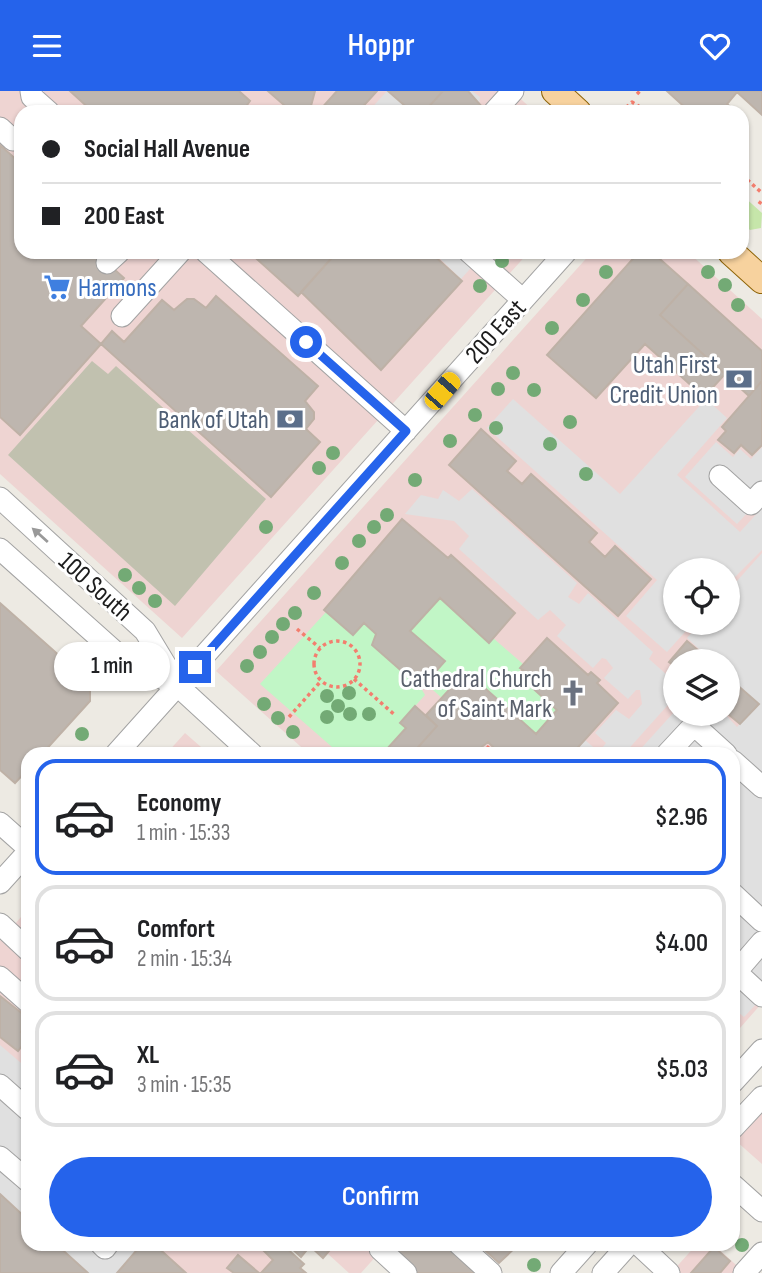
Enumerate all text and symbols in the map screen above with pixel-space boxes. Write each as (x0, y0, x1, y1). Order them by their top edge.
text: Hoppr (347, 26, 415, 65)
icon: menu (28, 27, 66, 65)
icon: heart (696, 27, 734, 65)
text: Social Hall Avenue (84, 134, 250, 165)
text: 200 East (84, 201, 164, 232)
supermarket icon: Harmons (42, 272, 72, 302)
place label: Harmons (78, 273, 157, 304)
street label: 200 East (459, 293, 533, 370)
route start (290, 326, 322, 358)
place label: Utah First Credit Union (610, 350, 718, 411)
bank icon: Utah First Credit Union (724, 364, 754, 394)
car (421, 368, 464, 414)
bank icon: Bank of Utah (275, 404, 305, 434)
place label: Bank of Utah (158, 405, 269, 436)
one-way arrow (32, 528, 49, 543)
street label: 100 South (52, 546, 138, 628)
map controls (663, 558, 740, 726)
button: locate (663, 558, 740, 635)
callout: 1 min (55, 643, 170, 691)
button: layers (663, 649, 740, 726)
route end (179, 651, 211, 683)
text: 1 min (91, 652, 133, 680)
place label: Cathedral Church of Saint Mark (400, 664, 552, 725)
church icon: Cathedral Church of Saint Mark (558, 678, 588, 708)
icon: car (53, 786, 116, 849)
text: Economy (137, 788, 221, 819)
text: $2.96 (655, 802, 708, 833)
text: 1 min · 15:33 (137, 819, 230, 847)
icon: car (53, 912, 116, 975)
text: Comfort (137, 914, 215, 945)
text: $4.00 (654, 928, 708, 959)
text: 2 min · 15:34 (137, 945, 232, 973)
icon: car (53, 1038, 116, 1101)
text: XL (137, 1040, 159, 1071)
text: $5.03 (656, 1054, 708, 1085)
text: 3 min · 15:35 (137, 1071, 232, 1099)
button: Confirm (49, 1157, 712, 1237)

